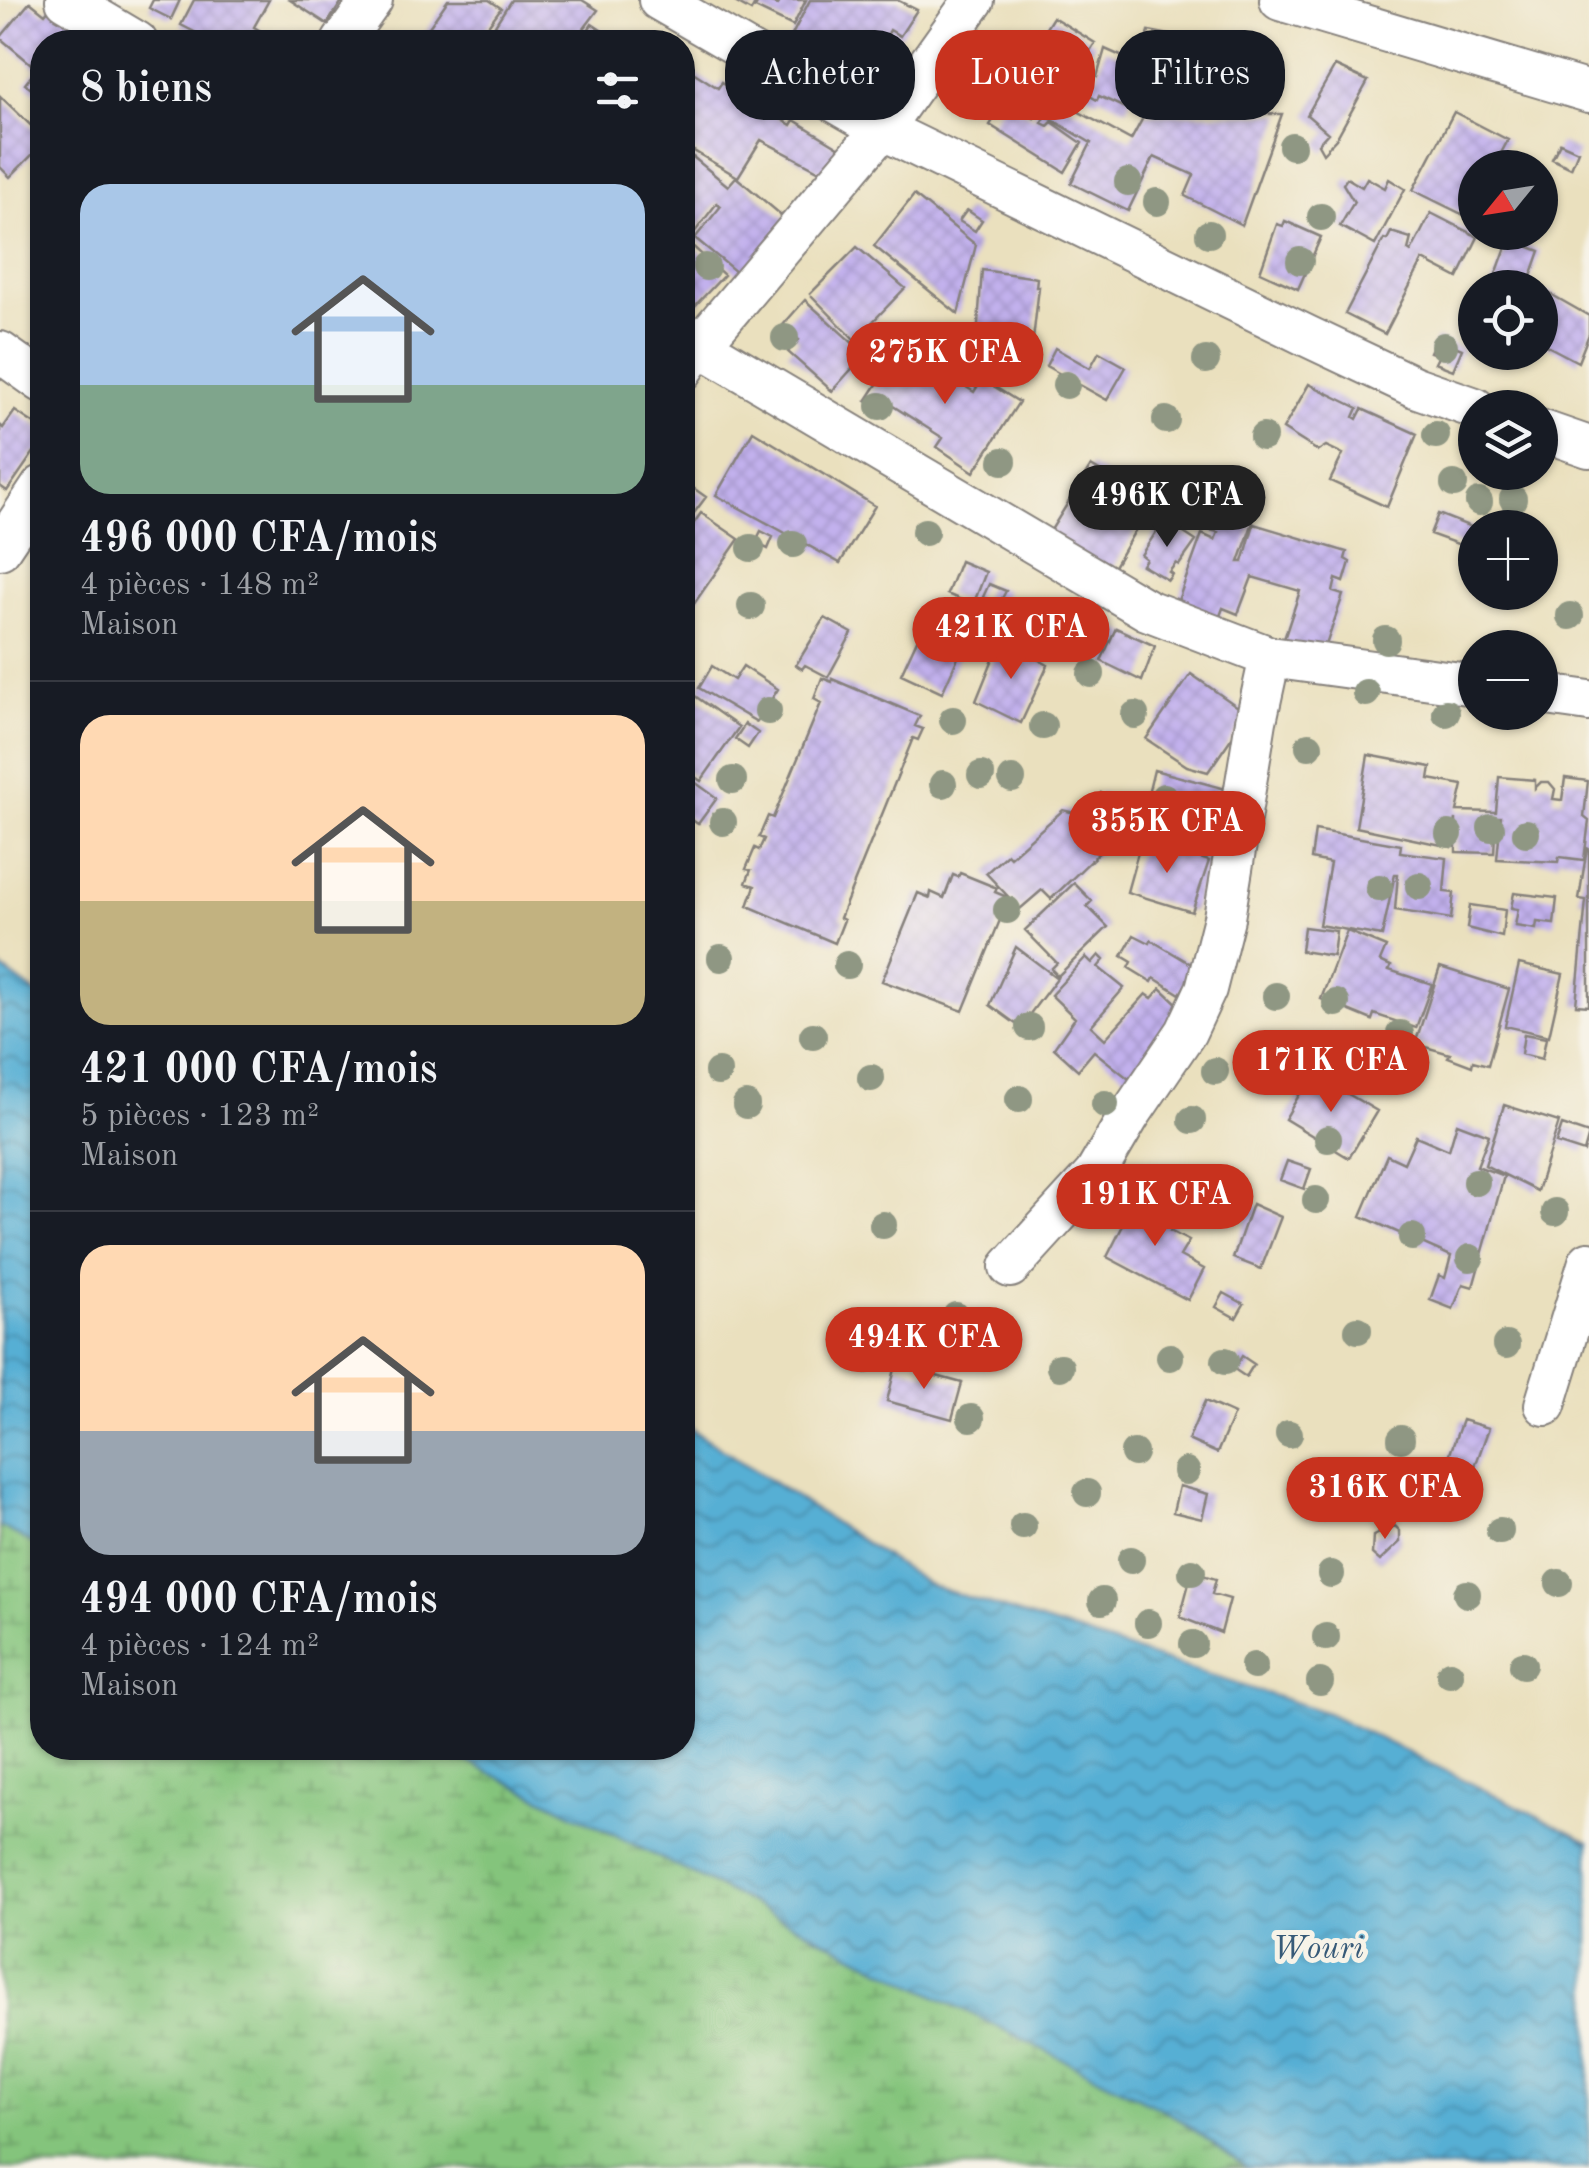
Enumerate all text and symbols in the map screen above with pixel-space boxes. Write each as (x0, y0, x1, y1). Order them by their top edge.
chip: Acheter (725, 30, 915, 120)
chip: Louer (935, 30, 1095, 120)
chip: Filtres (1115, 30, 1285, 120)
icon: filters (590, 63, 645, 118)
text: 8 biens (80, 69, 212, 111)
north arrow (1458, 150, 1558, 250)
map controls (1458, 150, 1558, 730)
icon: home (273, 249, 453, 429)
button: locate (1458, 270, 1558, 370)
pin: 275K CFA (842, 322, 1048, 407)
text: 275K CFA (868, 338, 1022, 370)
button: layers (1458, 390, 1558, 490)
pin: 496K CFA (1064, 465, 1270, 550)
text: 496K CFA (1090, 481, 1244, 513)
button: + (1458, 510, 1558, 610)
text: 496 000 CFA/mois (80, 519, 438, 561)
text: 4 pièces · 148 m² (80, 570, 319, 602)
pin: 421K CFA (908, 597, 1114, 682)
text: Maison (80, 610, 178, 642)
text: 421K CFA (934, 613, 1088, 645)
button: − (1458, 630, 1558, 730)
icon: home (273, 780, 453, 960)
pin: 355K CFA (1064, 791, 1270, 876)
text: 355K CFA (1090, 807, 1244, 839)
pin: 171K CFA (1228, 1030, 1434, 1115)
text: 171K CFA (1254, 1046, 1408, 1078)
text: 421 000 CFA/mois (80, 1050, 438, 1092)
text: 5 pièces · 123 m² (80, 1101, 319, 1133)
text: Maison (80, 1141, 178, 1173)
pin: 191K CFA (1052, 1164, 1258, 1249)
text: 191K CFA (1078, 1180, 1232, 1212)
pin: 494K CFA (821, 1307, 1027, 1392)
icon: home (273, 1310, 453, 1490)
text: 494K CFA (847, 1323, 1001, 1355)
pin: 316K CFA (1282, 1457, 1488, 1542)
text: 316K CFA (1308, 1473, 1462, 1505)
text: 494 000 CFA/mois (80, 1580, 438, 1622)
text: 4 pièces · 124 m² (80, 1631, 319, 1663)
text: Maison (80, 1671, 178, 1703)
water label: Wouri (1272, 1934, 1364, 1966)

